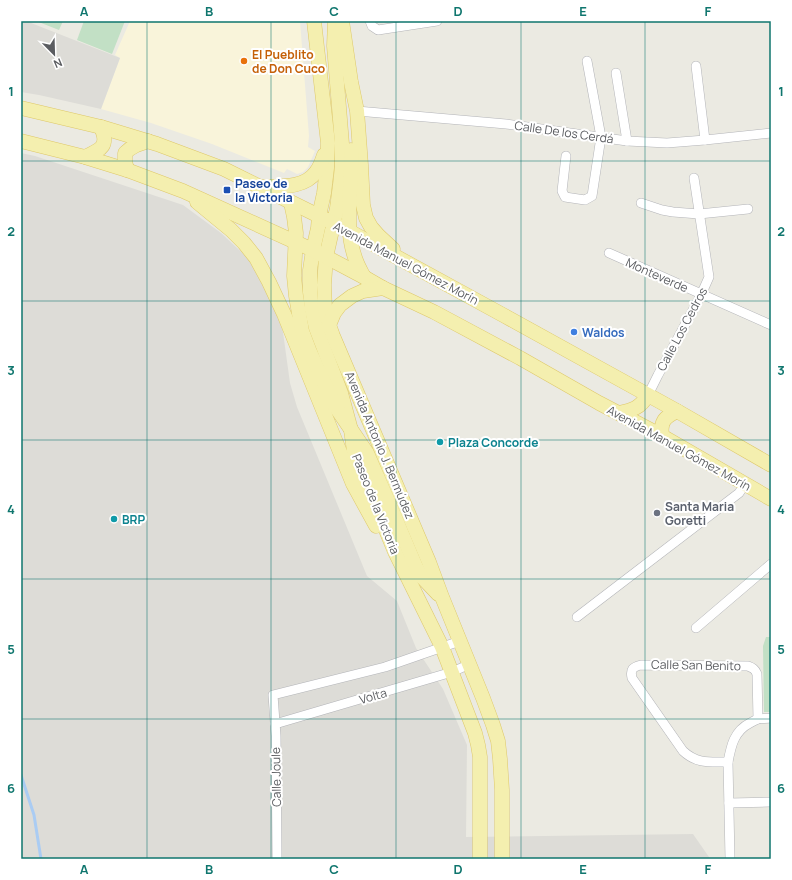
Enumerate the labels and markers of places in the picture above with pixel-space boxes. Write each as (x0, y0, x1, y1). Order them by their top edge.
place label: El Pueblito de Don Cuco (252, 46, 325, 77)
marker: El Pueblito de Don Cuco (239, 56, 249, 66)
place label: Paseo de la Victoria (235, 175, 293, 206)
marker: Paseo de la Victoria (222, 185, 232, 195)
place label: Waldos (582, 324, 625, 341)
marker: Waldos (569, 327, 579, 337)
place label: Plaza Concorde (448, 434, 538, 451)
marker: Plaza Concorde (435, 437, 445, 447)
place label: Santa Maria Goretti (665, 498, 734, 529)
marker: Santa Maria Goretti (652, 508, 662, 518)
place label: BRP (122, 511, 145, 528)
marker: BRP (109, 514, 119, 524)

